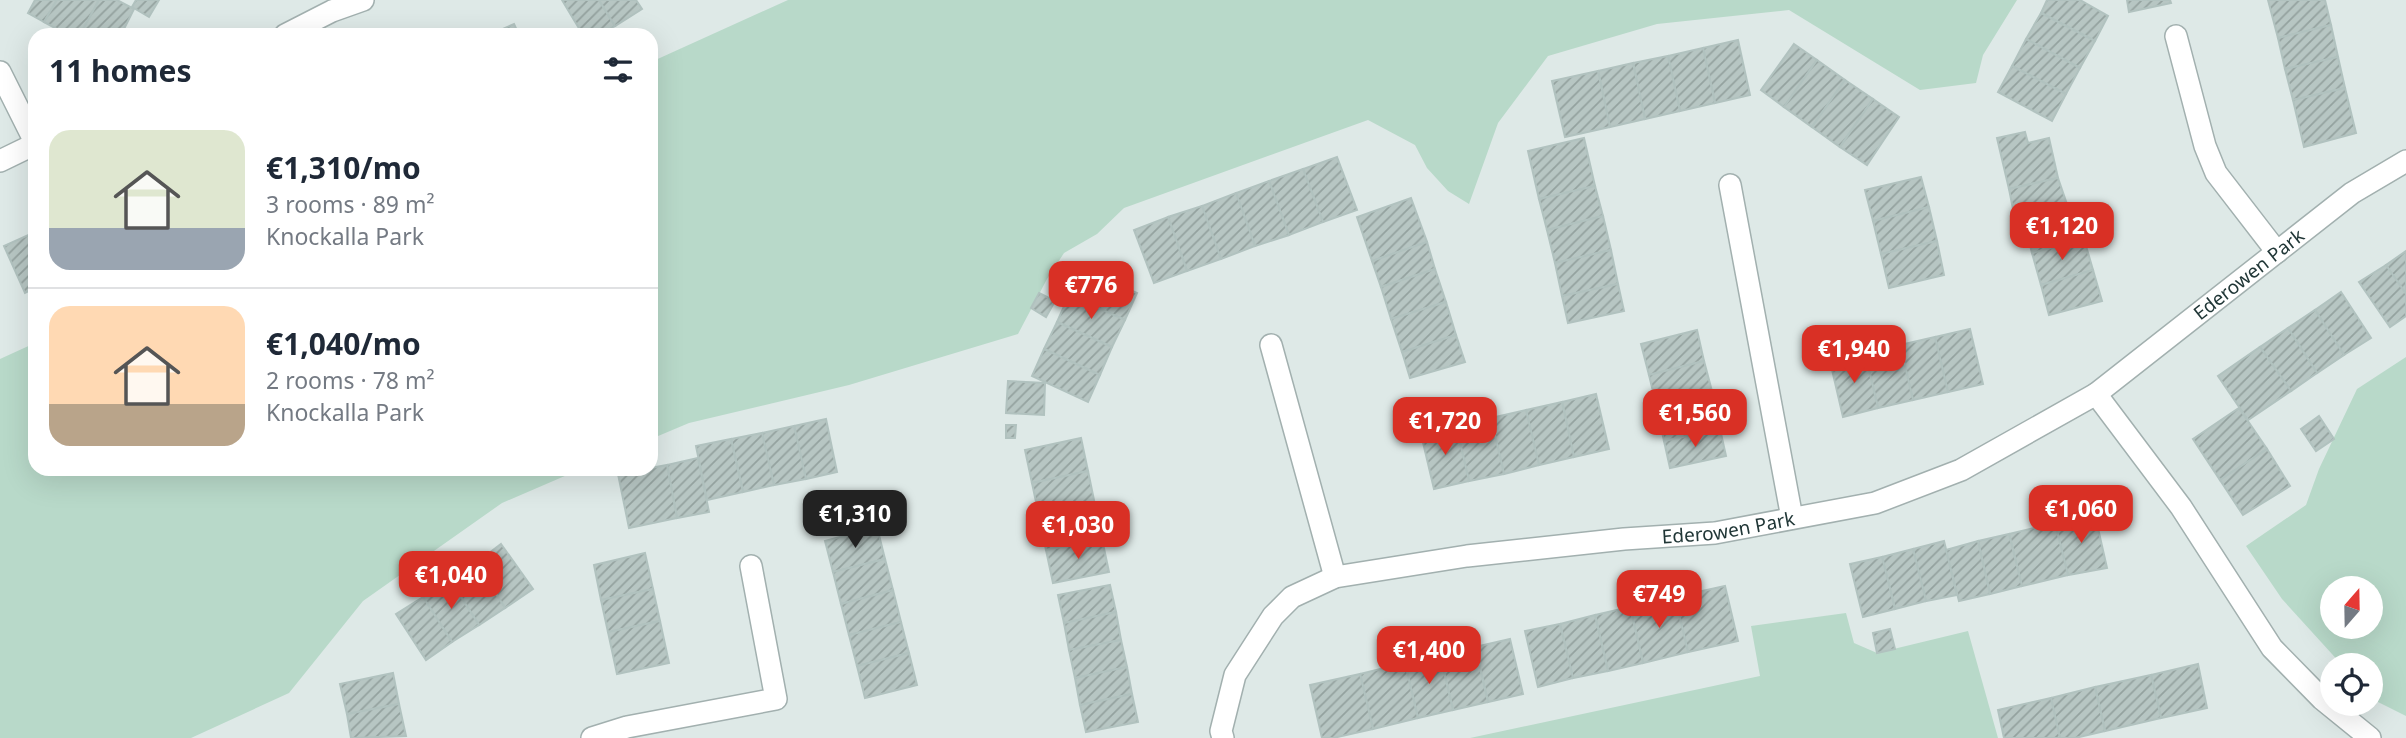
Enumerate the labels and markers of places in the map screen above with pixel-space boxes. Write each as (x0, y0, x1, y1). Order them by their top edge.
pin: €1,120 (2005, 202, 2119, 262)
pin: €776 (1050, 262, 1132, 321)
pin: €1,940 (1797, 326, 1911, 385)
pin: €1,560 (1638, 390, 1752, 449)
pin: €1,720 (1388, 398, 1502, 457)
pin: €1,060 (2024, 486, 2138, 545)
pin: €1,310 (798, 490, 912, 550)
pin: €1,030 (1021, 502, 1135, 561)
pin: €1,040 (394, 552, 508, 611)
pin: €749 (1618, 570, 1700, 630)
pin: €1,400 (1372, 626, 1486, 686)

